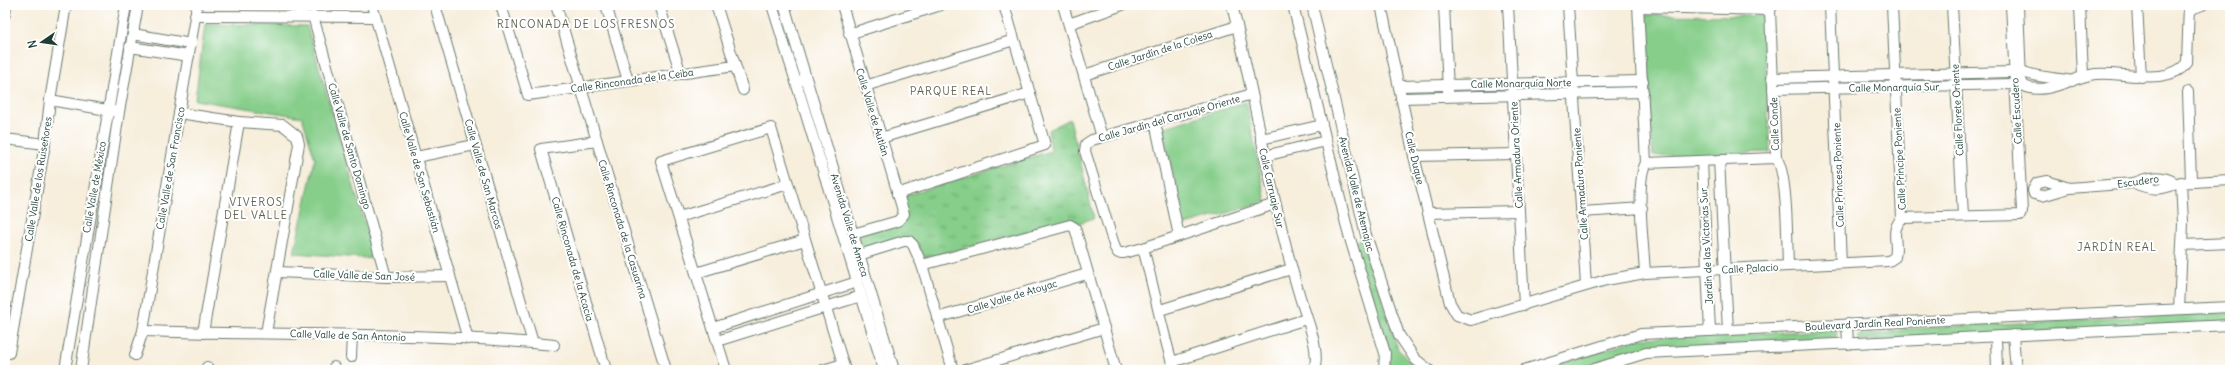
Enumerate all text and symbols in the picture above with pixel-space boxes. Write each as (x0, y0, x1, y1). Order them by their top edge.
district label: RINCONADA DE LOS FRESNOS (497, 17, 675, 31)
north arrow (22, 22, 62, 62)
street label: Calle Jardín de la Colesa (1106, 27, 1214, 74)
text: N (25, 39, 40, 50)
street label: Calle Florete Oriente (1949, 64, 1966, 156)
street label: Calle Rinconada de la Ceiba (570, 65, 695, 96)
street label: Calle Valle de Autlán (853, 67, 892, 158)
street label: Calle Monarquía Norte (1471, 76, 1571, 91)
street label: Calle Escudero (2008, 77, 2025, 145)
street label: Calle Monarquía Sur (1849, 80, 1939, 95)
street label: Calle Valle de Santo Domingo (325, 81, 374, 211)
district label: PARQUE REAL (910, 84, 992, 98)
street label: Calle Jardín del Carruaje Oriente (1097, 92, 1242, 145)
street label: Calle Conde (1767, 97, 1782, 151)
street label: Calle Armadura Oriente (1507, 101, 1526, 209)
street label: Calle Valle de San Francisco (153, 105, 188, 231)
street label: Calle Príncipe Poniente (1890, 107, 1909, 211)
street label: Calle Valle de San Sebastián (396, 110, 443, 234)
street label: Calle Valle de los Ruiseñores (22, 115, 55, 242)
street label: Calle Valle de San Marcos (462, 117, 506, 231)
street label: Calle Princesa Poniente (1830, 122, 1847, 228)
street label: Calle Armadura Poniente (1570, 127, 1591, 240)
street label: Calle Duque (1402, 130, 1427, 186)
street label: Avenida Valle de Atemajac (1336, 135, 1377, 253)
street label: Calle Valle de México (80, 140, 109, 234)
street label: Calle Carruaje Sur (1256, 147, 1287, 229)
street label: Calle Rinconada de la Casuarina (595, 158, 650, 301)
street label: Avenida Valle de Ameca (828, 172, 872, 279)
street label: Escudero (2116, 172, 2160, 191)
street label: Jardín de las Victorias Sur (1697, 187, 1716, 304)
district label: VIVEROS DEL VALLE (224, 195, 288, 222)
street label: Calle Rinconada de la Acacia (548, 195, 597, 323)
district label: JARDÍN REAL (2077, 239, 2157, 254)
street label: Calle Palacio (1721, 261, 1779, 276)
street label: Calle Valle de San José (313, 267, 415, 284)
street label: Calle Valle de Atoyac (965, 277, 1059, 316)
street label: Boulevard Jardín Real Poniente (1805, 313, 1946, 334)
street label: Calle Valle de San Antonio (290, 327, 407, 344)

